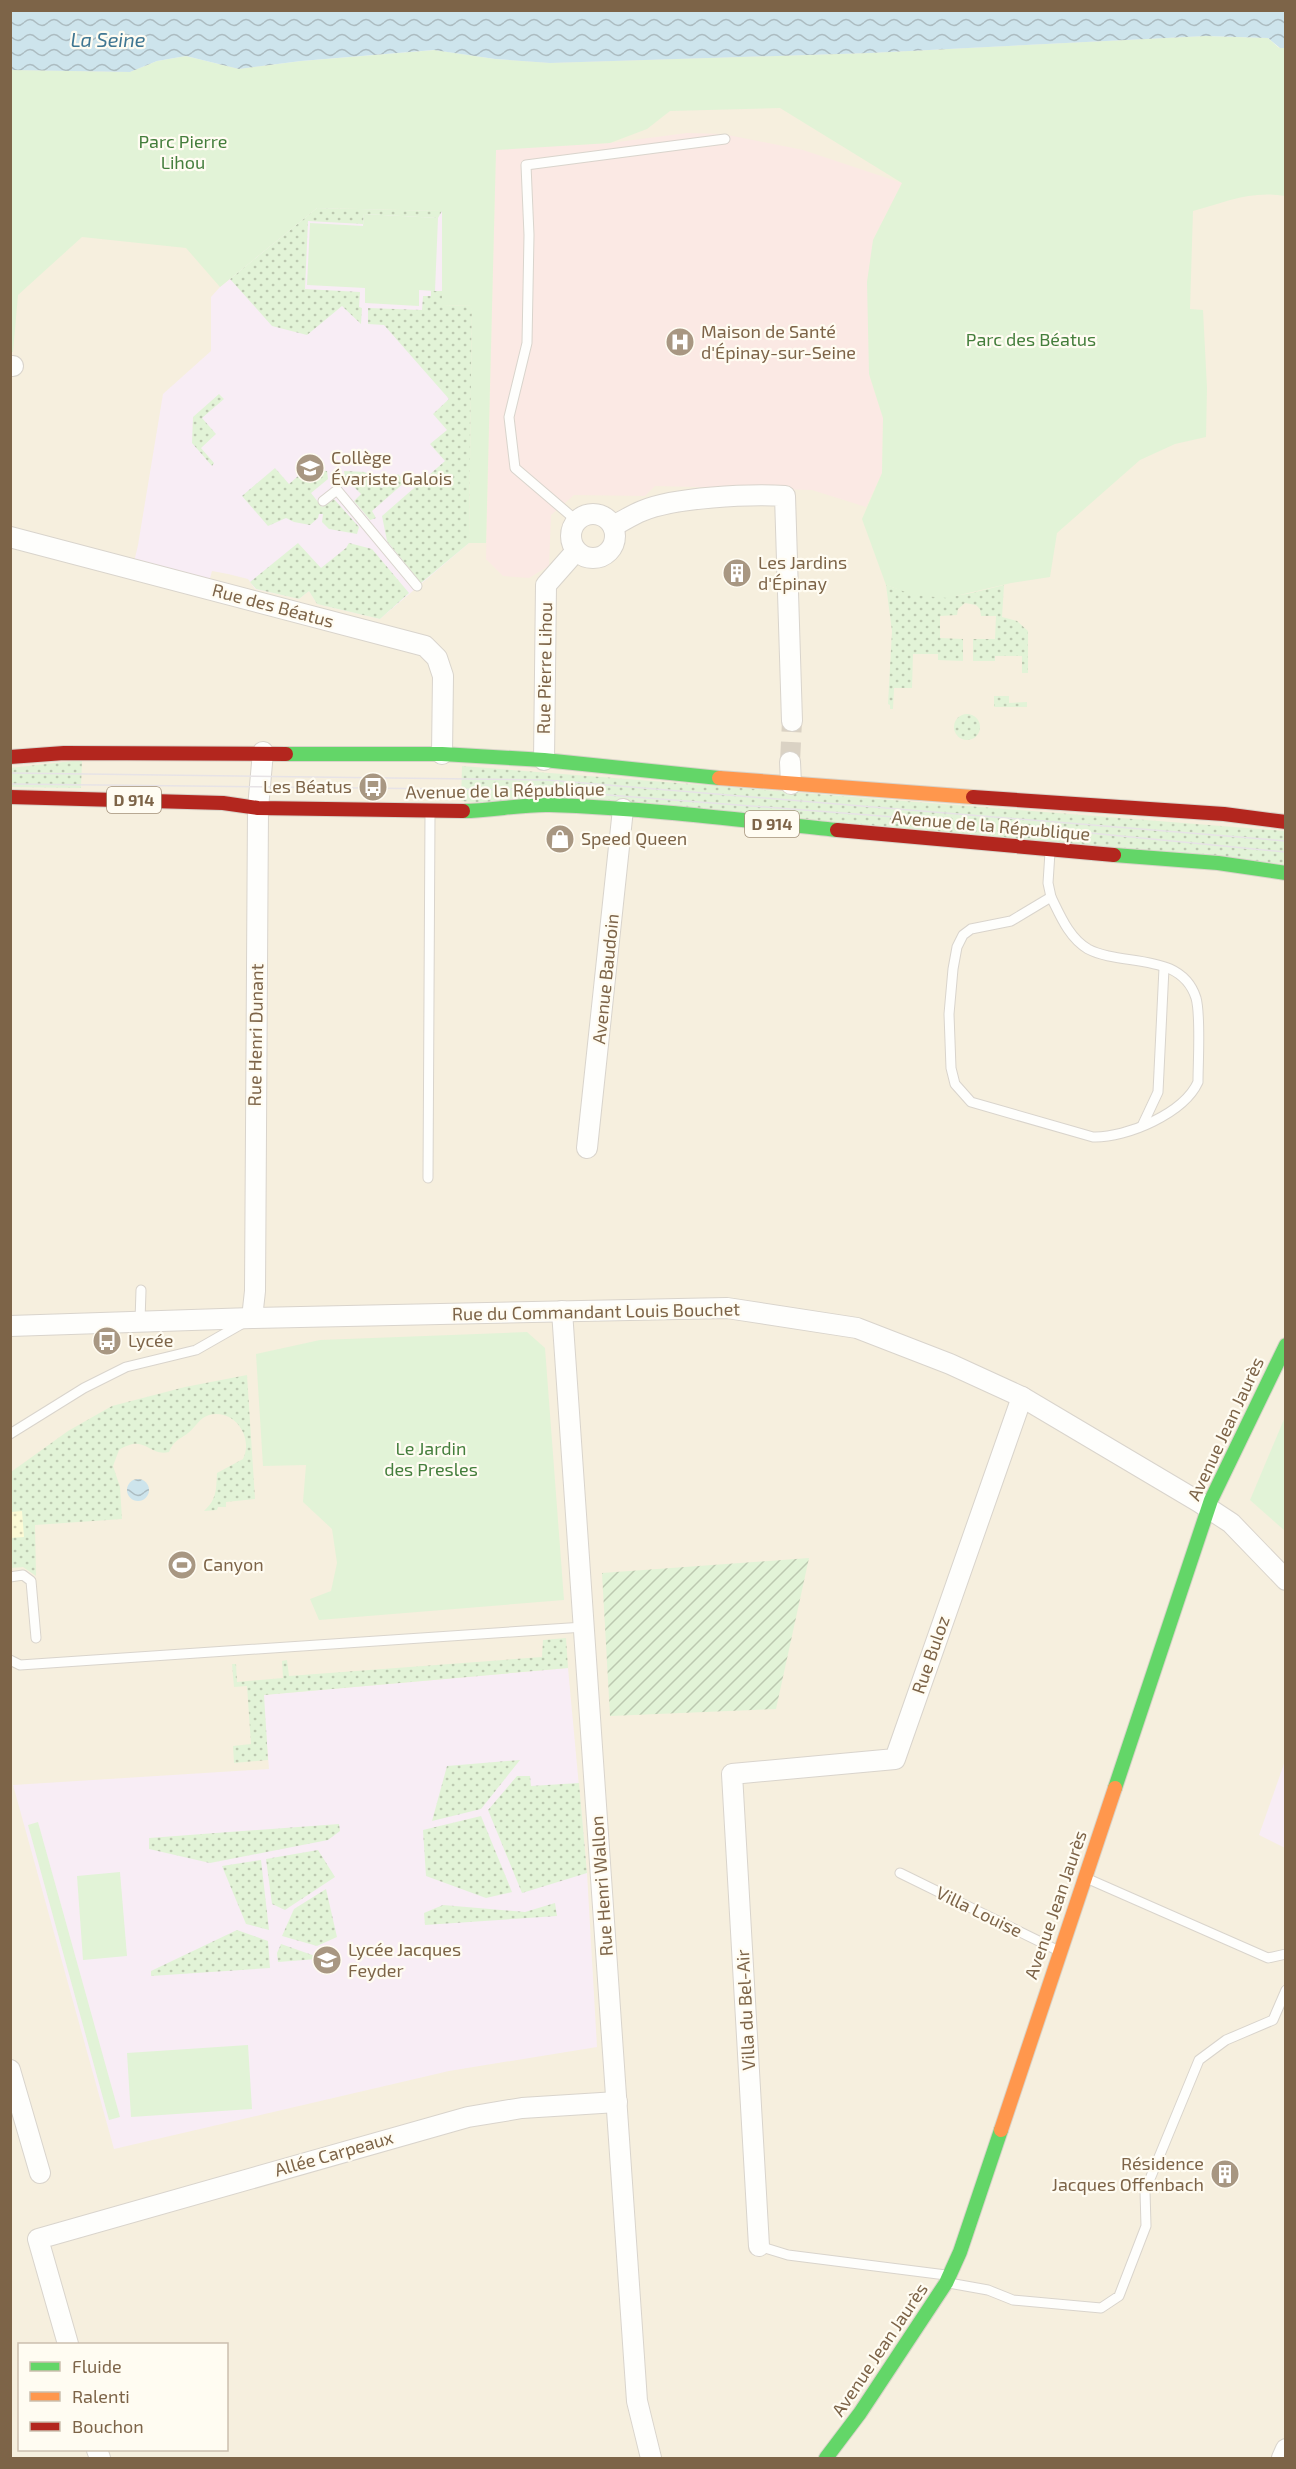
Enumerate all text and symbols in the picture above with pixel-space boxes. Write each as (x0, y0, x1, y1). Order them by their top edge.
water label: La Seine (70, 27, 146, 51)
park label: Parc Pierre Lihou (139, 130, 227, 173)
place label: Maison de Santé d'Épinay-sur-Seine (701, 320, 856, 363)
hospital icon: Maison de Santé d'Épinay-sur-Seine (664, 326, 696, 358)
park label: Parc des Béatus (966, 328, 1096, 350)
place label: Collège Évariste Galois (331, 446, 452, 489)
school or university icon: Collège Évariste Galois (294, 452, 326, 484)
place label: Les Jardins d'Épinay (758, 551, 847, 594)
building icon: Les Jardins d'Épinay (721, 557, 753, 589)
street label: Rue des Béatus (210, 578, 337, 632)
street label: Rue Pierre Lihou (532, 602, 556, 734)
bus stop icon: Les Béatus (357, 771, 389, 803)
place label: Les Béatus (263, 775, 352, 797)
street label: Avenue de la République (405, 777, 605, 803)
road number: D 914 (107, 787, 161, 813)
street label: Avenue de la République (891, 805, 1091, 845)
road number: D 914 (745, 811, 799, 837)
shop icon: Speed Queen (544, 823, 576, 855)
place label: Speed Queen (581, 827, 687, 849)
street label: Avenue Baudoin (587, 913, 623, 1045)
street label: Rue Henri Dunant (243, 963, 267, 1107)
street label: Rue du Commandant Louis Bouchet (452, 1297, 740, 1325)
bus stop icon: Lycée (91, 1325, 123, 1357)
place label: Lycée (128, 1329, 173, 1351)
street label: Avenue Jean Jaurès (1182, 1353, 1268, 1504)
park label: Le Jardin des Presles (384, 1437, 478, 1480)
sports icon: Canyon (166, 1549, 198, 1581)
place label: Canyon (203, 1553, 264, 1575)
street label: Rue Buloz (906, 1613, 954, 1697)
street label: Rue Henri Wallon (585, 1815, 617, 1957)
street label: Avenue Jean Jaurès (1019, 1827, 1091, 1982)
street label: Villa Louise (933, 1881, 1026, 1941)
place label: Lycée Jacques Feyder (348, 1938, 461, 1981)
school or university icon: Lycée Jacques Feyder (311, 1944, 343, 1976)
street label: Villa du Bel-Air (731, 1949, 759, 2071)
street label: Allée Carpeaux (272, 2125, 396, 2180)
place label: Résidence Jacques Offenbach (1052, 2152, 1204, 2195)
building icon: Résidence Jacques Offenbach (1209, 2158, 1241, 2190)
street label: Avenue Jean Jaurès (826, 2279, 932, 2420)
legend (18, 2343, 228, 2451)
text: Fluide (72, 2355, 122, 2377)
text: Ralenti (72, 2385, 130, 2407)
text: Bouchon (72, 2415, 144, 2437)

